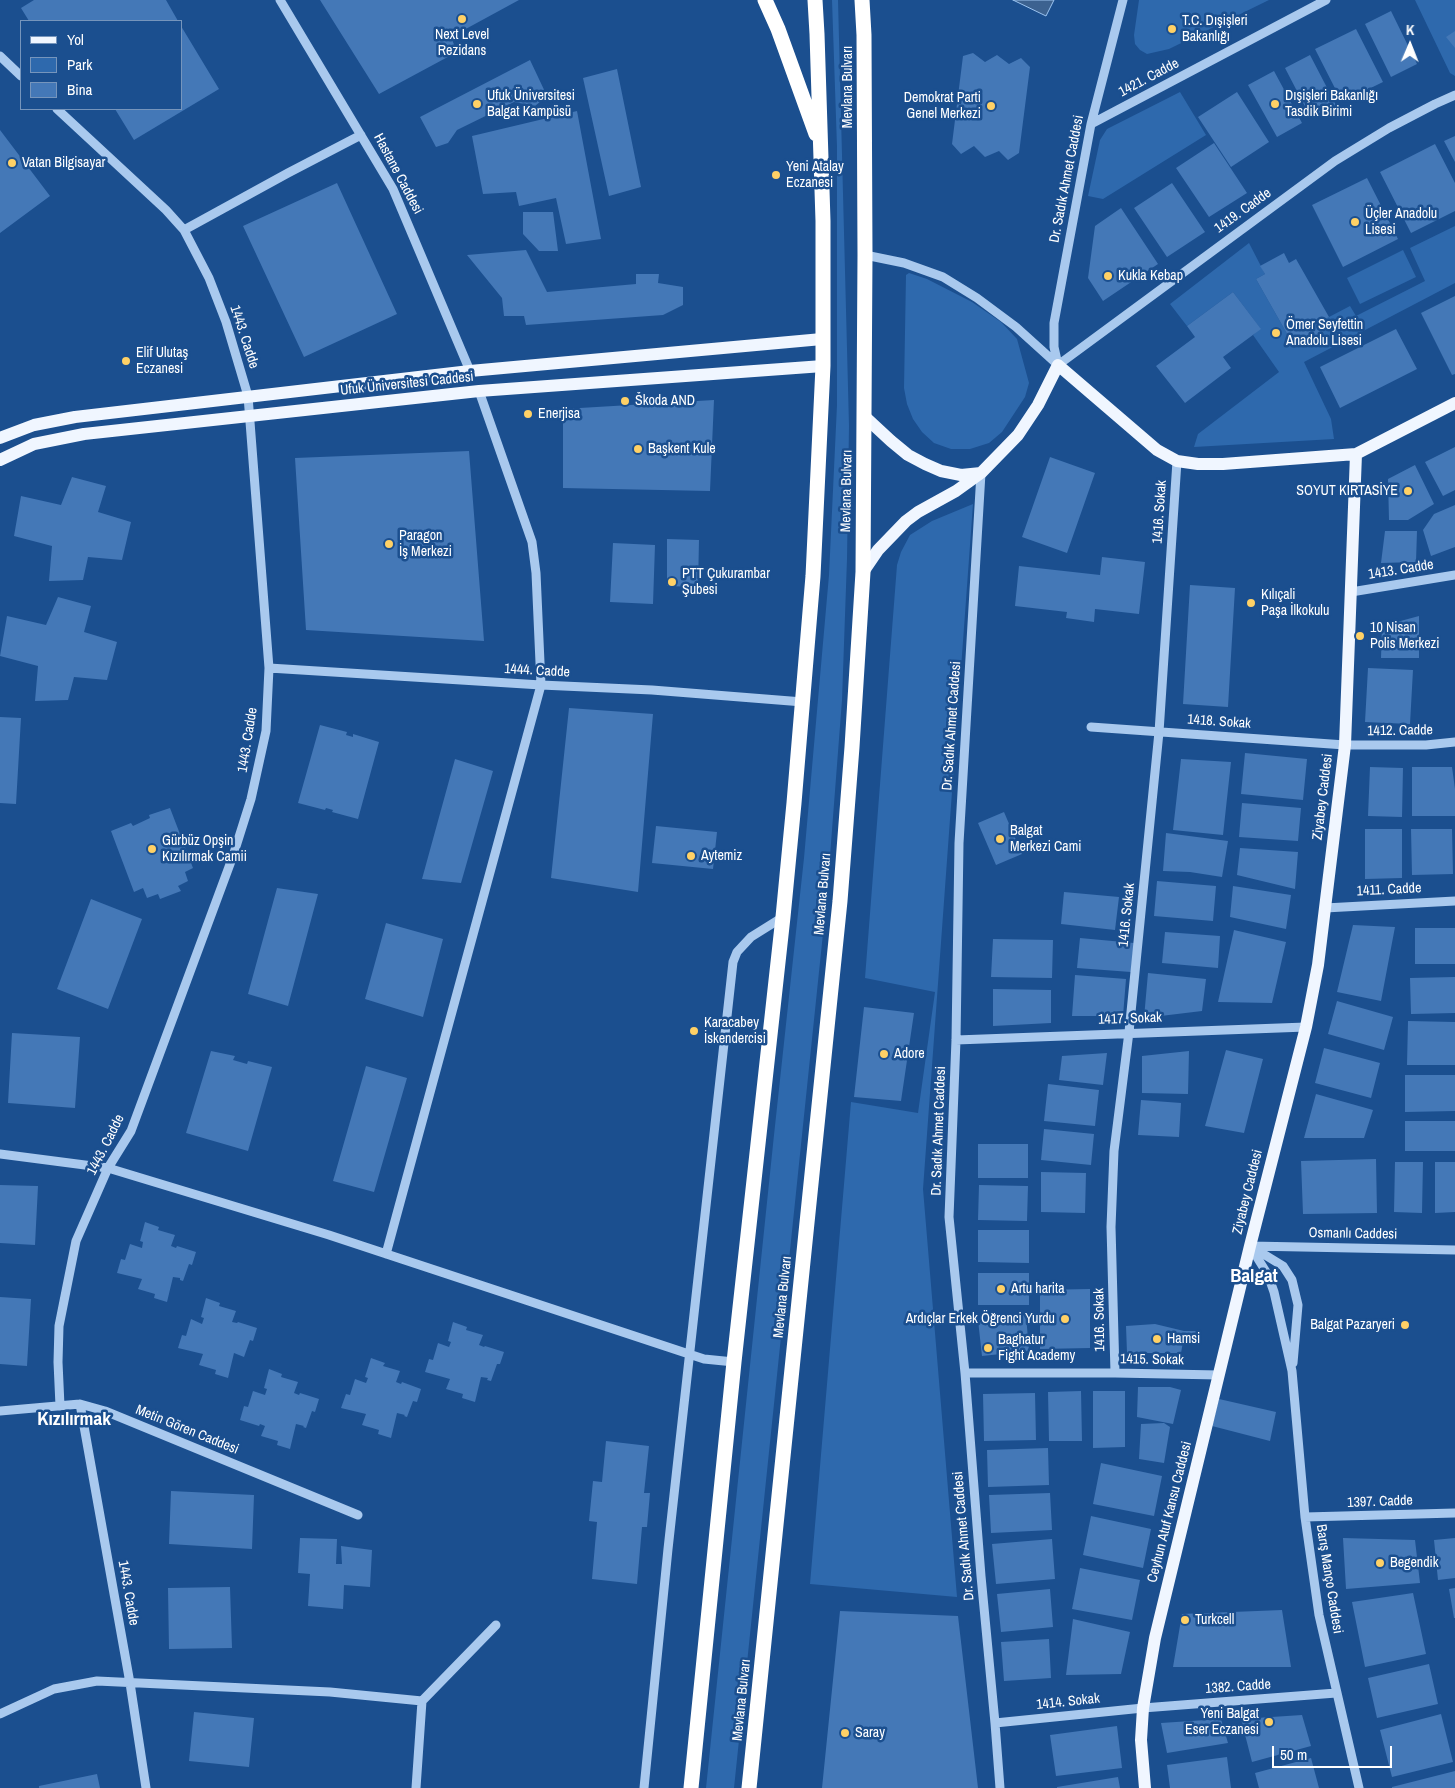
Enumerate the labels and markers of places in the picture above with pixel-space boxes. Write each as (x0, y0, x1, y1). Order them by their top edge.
marker: Next Level Rezidans (456, 13, 468, 25)
place label: T.C. Dışişleri Bakanlığı (1182, 13, 1248, 46)
marker: T.C. Dışişleri Bakanlığı (1166, 23, 1178, 35)
place label: Next Level Rezidans (435, 27, 489, 59)
place label: Ufuk Üniversitesi Balgat Kampüsü (487, 88, 575, 120)
place label: Dışişleri Bakanlığı Tasdik Birimi (1285, 88, 1378, 120)
place label: Demokrat Parti Genel Merkezi (904, 90, 981, 122)
marker: Ufuk Üniversitesi Balgat Kampüsü (471, 98, 483, 110)
marker: Dışişleri Bakanlığı Tasdik Birimi (1269, 98, 1281, 110)
marker: Demokrat Parti Genel Merkezi (985, 100, 997, 112)
place label: Vatan Bilgisayar (22, 155, 105, 171)
marker: Vatan Bilgisayar (6, 157, 18, 169)
place label: Yeni Atalay Eczanesi (786, 159, 844, 192)
marker: Yeni Atalay Eczanesi (770, 169, 782, 181)
place label: Üçler Anadolu Lisesi (1365, 206, 1437, 238)
marker: Üçler Anadolu Lisesi (1349, 216, 1361, 228)
place label: Kukla Kebap (1118, 268, 1183, 284)
marker: Kukla Kebap (1102, 270, 1114, 282)
place label: Ömer Seyfettin Anadolu Lisesi (1286, 317, 1363, 350)
marker: Ömer Seyfettin Anadolu Lisesi (1270, 327, 1282, 339)
place label: Elif Ulutaş Eczanesi (136, 345, 188, 378)
marker: Elif Ulutaş Eczanesi (120, 355, 132, 367)
place label: Škoda AND (635, 393, 695, 409)
marker: Škoda AND (619, 395, 631, 407)
place label: Enerjisa (538, 406, 580, 422)
marker: Enerjisa (522, 408, 534, 420)
place label: Başkent Kule (648, 441, 716, 457)
marker: Başkent Kule (632, 443, 644, 455)
place label: SOYUT KIRTASİYE (1296, 483, 1398, 499)
marker: SOYUT KIRTASİYE (1402, 485, 1414, 497)
place label: Paragon İş Merkezi (399, 528, 452, 560)
marker: Paragon İş Merkezi (383, 538, 395, 550)
place label: PTT Çukurambar Şubesi (682, 566, 770, 598)
marker: PTT Çukurambar Şubesi (666, 576, 678, 588)
place label: Kılıçali Paşa İlkokulu (1261, 587, 1329, 620)
marker: Kılıçali Paşa İlkokulu (1245, 597, 1257, 609)
place label: 10 Nisan Polis Merkezi (1370, 620, 1440, 652)
marker: 10 Nisan Polis Merkezi (1354, 630, 1366, 642)
place label: Balgat Merkezi Cami (1010, 823, 1081, 856)
place label: Gürbüz Opşin Kızılırmak Camii (162, 833, 247, 866)
marker: Balgat Merkezi Cami (994, 833, 1006, 845)
marker: Gürbüz Opşin Kızılırmak Camii (146, 843, 158, 855)
place label: Aytemiz (701, 848, 742, 864)
marker: Aytemiz (685, 850, 697, 862)
place label: Karacabey İskendercisi (704, 1015, 766, 1048)
marker: Karacabey İskendercisi (688, 1025, 700, 1037)
place label: Adore (894, 1046, 925, 1062)
marker: Adore (878, 1048, 890, 1060)
place label: Artu harita (1011, 1281, 1065, 1297)
marker: Artu harita (995, 1283, 1007, 1295)
place label: Ardıçlar Erkek Öğrenci Yurdu (906, 1311, 1055, 1327)
marker: Ardıçlar Erkek Öğrenci Yurdu (1059, 1313, 1071, 1325)
place label: Balgat Pazaryeri (1310, 1317, 1395, 1333)
marker: Balgat Pazaryeri (1399, 1319, 1411, 1331)
place label: Hamsi (1167, 1331, 1200, 1347)
place label: Baghatur Fight Academy (998, 1332, 1075, 1364)
marker: Hamsi (1151, 1333, 1163, 1345)
marker: Baghatur Fight Academy (982, 1342, 994, 1354)
place label: Begendik (1390, 1555, 1439, 1571)
marker: Begendik (1374, 1557, 1386, 1569)
place label: Turkcell (1195, 1612, 1234, 1628)
marker: Turkcell (1179, 1614, 1191, 1626)
place label: Yeni Balgat Eser Eczanesi (1185, 1706, 1259, 1738)
marker: Yeni Balgat Eser Eczanesi (1263, 1716, 1275, 1728)
place label: Saray (855, 1725, 885, 1741)
marker: Saray (839, 1727, 851, 1739)

